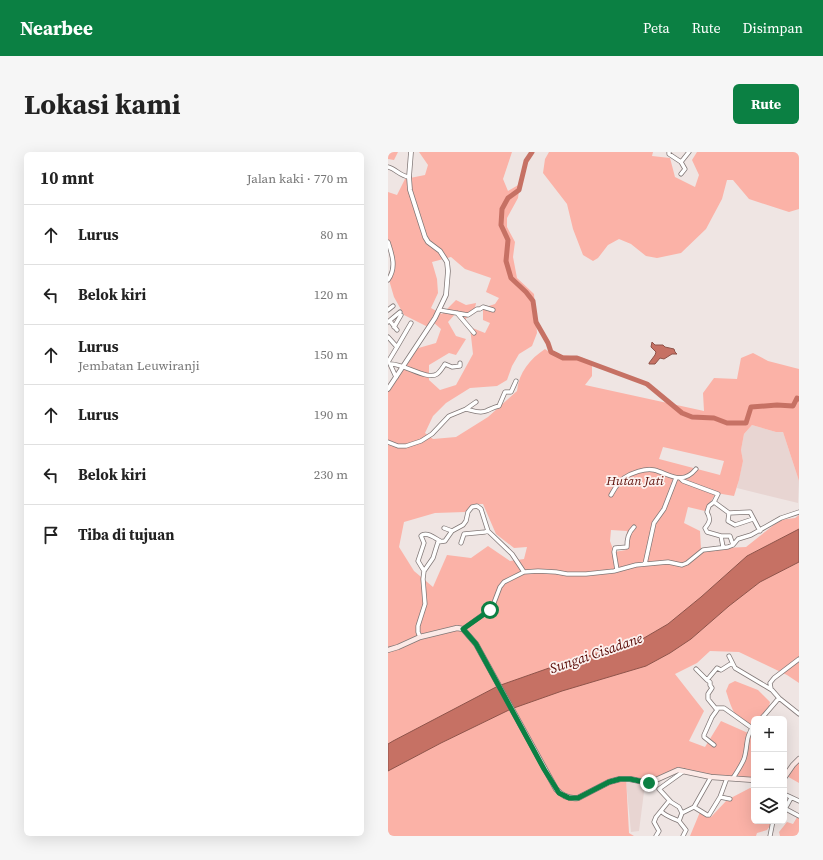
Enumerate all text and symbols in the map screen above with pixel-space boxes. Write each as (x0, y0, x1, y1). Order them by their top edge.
text: Nearbee (20, 15, 93, 41)
text: Peta (643, 18, 670, 38)
text: Rute (692, 18, 721, 38)
text: Disimpan (743, 18, 803, 38)
button: Rute (733, 84, 799, 124)
text: Lokasi kami (24, 85, 181, 123)
text: 10 mnt (40, 166, 94, 190)
text: Jalan kaki · 770 m (247, 170, 348, 187)
icon: ahead (40, 224, 62, 246)
text: Lurus (78, 224, 119, 245)
text: 80 m (320, 226, 348, 243)
icon: left (40, 284, 62, 306)
text: Belok kiri (78, 284, 146, 305)
text: 120 m (314, 286, 348, 303)
text: Lurus (78, 336, 119, 357)
icon: ahead (40, 344, 62, 366)
text: 150 m (314, 346, 348, 363)
text: Jembatan Leuwiranji (78, 357, 200, 374)
icon: ahead (40, 404, 62, 426)
text: Lurus (78, 404, 119, 425)
text: 190 m (314, 406, 348, 423)
icon: left (40, 464, 62, 486)
text: Belok kiri (78, 464, 146, 485)
text: 230 m (314, 466, 348, 483)
park label: Hutan Jati (605, 472, 664, 489)
icon: arrive (40, 524, 62, 546)
text: Tiba di tujuan (78, 524, 174, 545)
route start (481, 601, 499, 619)
water label: Sungai Cisadane (547, 628, 645, 678)
map controls (751, 716, 787, 824)
button: + (751, 716, 787, 752)
button: − (751, 752, 787, 788)
route end (640, 774, 658, 792)
button: layers (751, 788, 787, 824)

